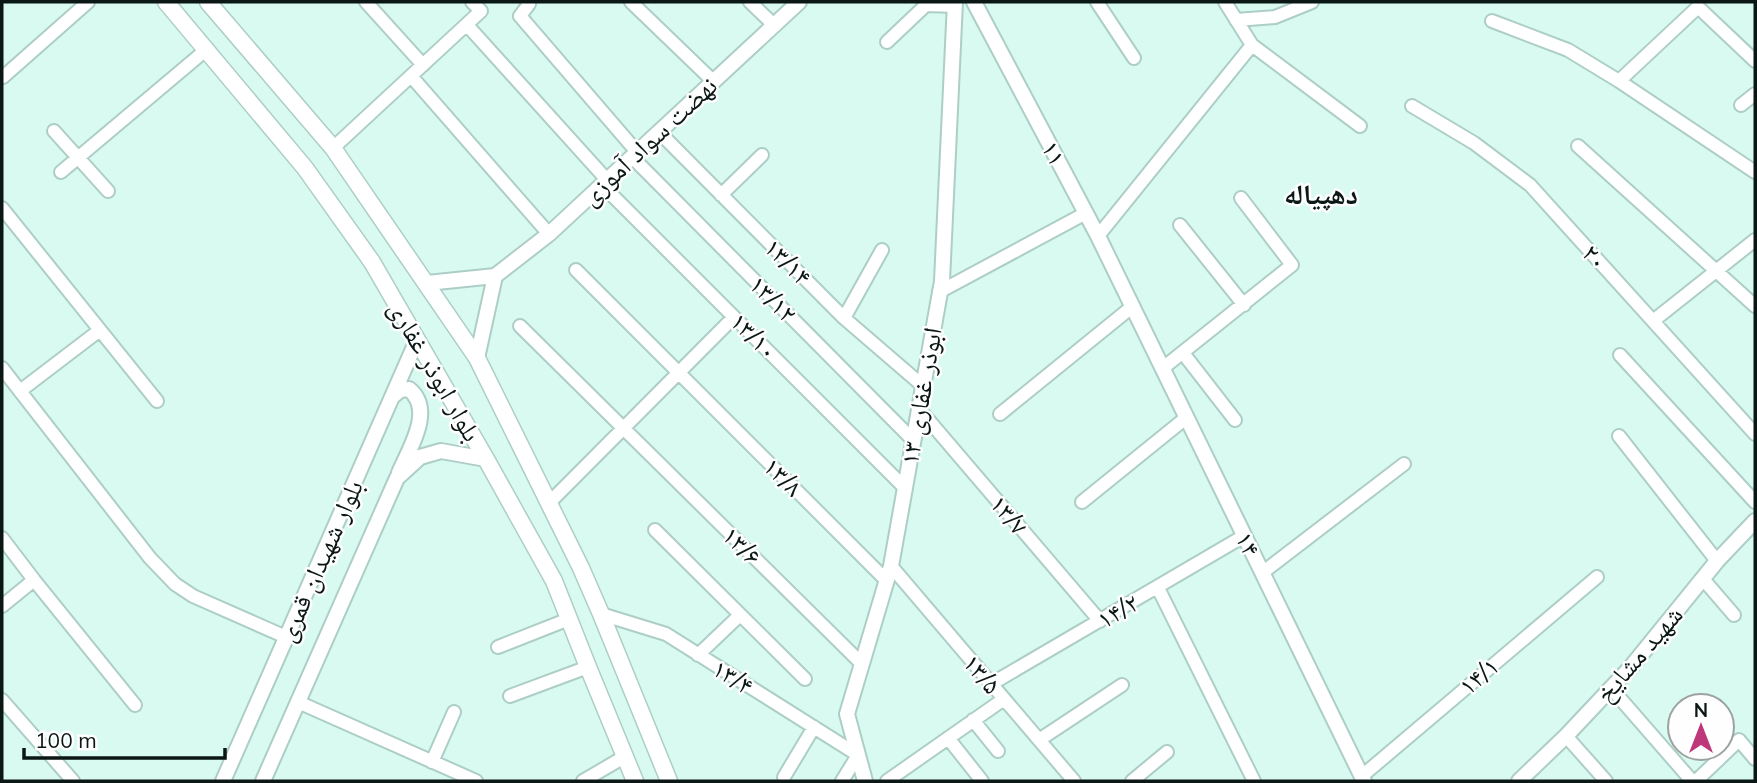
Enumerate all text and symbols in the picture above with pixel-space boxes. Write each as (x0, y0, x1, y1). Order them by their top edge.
street label: نهضت سواد آموزی (574, 69, 724, 212)
street label: ۱۱ (1034, 135, 1074, 171)
district label: دهپیاله (1284, 176, 1358, 211)
street label: ۱۳/۱۴ (758, 231, 819, 292)
street label: ۲۰ (1575, 237, 1615, 276)
street label: ۱۳/۱۲ (743, 268, 804, 329)
street label: بلوار ابوذر غفاری (382, 294, 489, 447)
street label: ۱۳/۱۰ (724, 305, 785, 366)
street label: ۱۳ ابوذر غفاری (892, 325, 949, 467)
street label: ۱۳/۸ (757, 450, 810, 504)
street label: بلوار شهیدان قمری (269, 475, 370, 647)
street label: ۱۳/۷ (983, 488, 1036, 542)
street label: ۱۳/۶ (716, 519, 769, 572)
street label: ۱۴ (1228, 526, 1268, 562)
street label: ۱۴/۲ (1091, 586, 1144, 635)
street label: شهید مشایخ (1588, 599, 1690, 709)
street label: ۱۳/۵ (956, 647, 1009, 701)
street label: ۱۴/۱ (1452, 649, 1506, 702)
street label: ۱۳/۴ (707, 651, 760, 702)
north arrow (1666, 692, 1736, 762)
text: N (1694, 698, 1708, 722)
scale bar (24, 716, 226, 760)
text: 100 m (35, 727, 97, 753)

